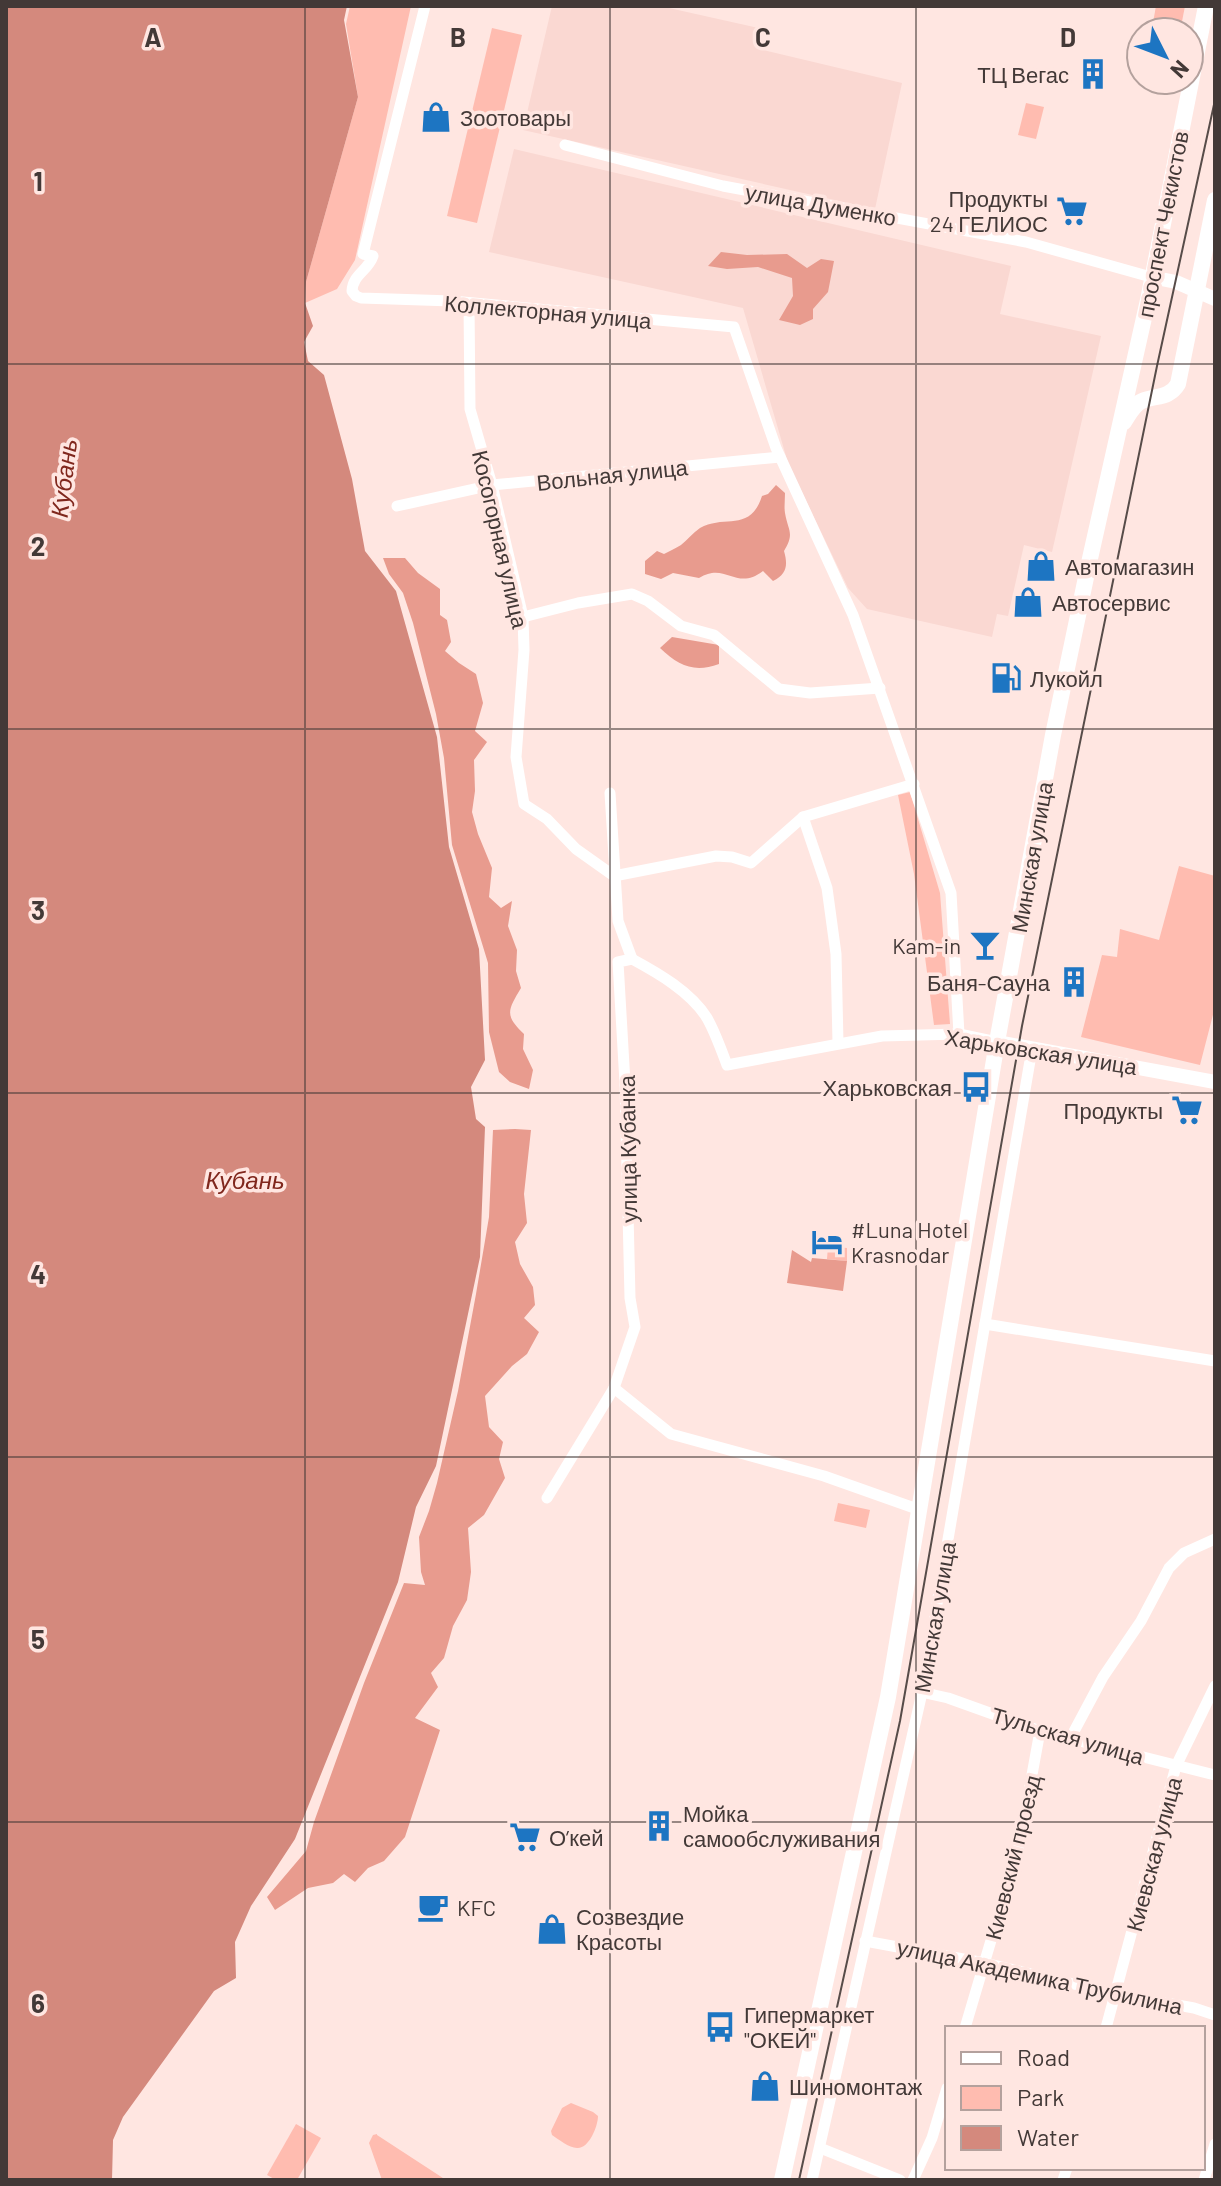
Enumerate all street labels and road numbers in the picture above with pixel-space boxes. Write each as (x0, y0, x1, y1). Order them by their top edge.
street label: проспект Чекистов (1131, 129, 1194, 320)
street label: улица Думенко (743, 178, 898, 231)
street label: Коллекторная улица (443, 289, 653, 334)
street label: Косогорная улица (467, 448, 534, 631)
street label: Вольная улица (535, 453, 690, 496)
street label: Минская улица (1005, 779, 1058, 935)
street label: Харьковская улица (943, 1023, 1140, 1080)
street label: улица Кубанка (613, 1074, 642, 1223)
street label: Минская улица (908, 1539, 961, 1695)
street label: Тульская улица (989, 1701, 1148, 1770)
street label: Киевский проезд (979, 1772, 1046, 1942)
street label: Киевская улица (1120, 1773, 1187, 1934)
street label: улица Академика Трубилина (895, 1933, 1186, 2020)

